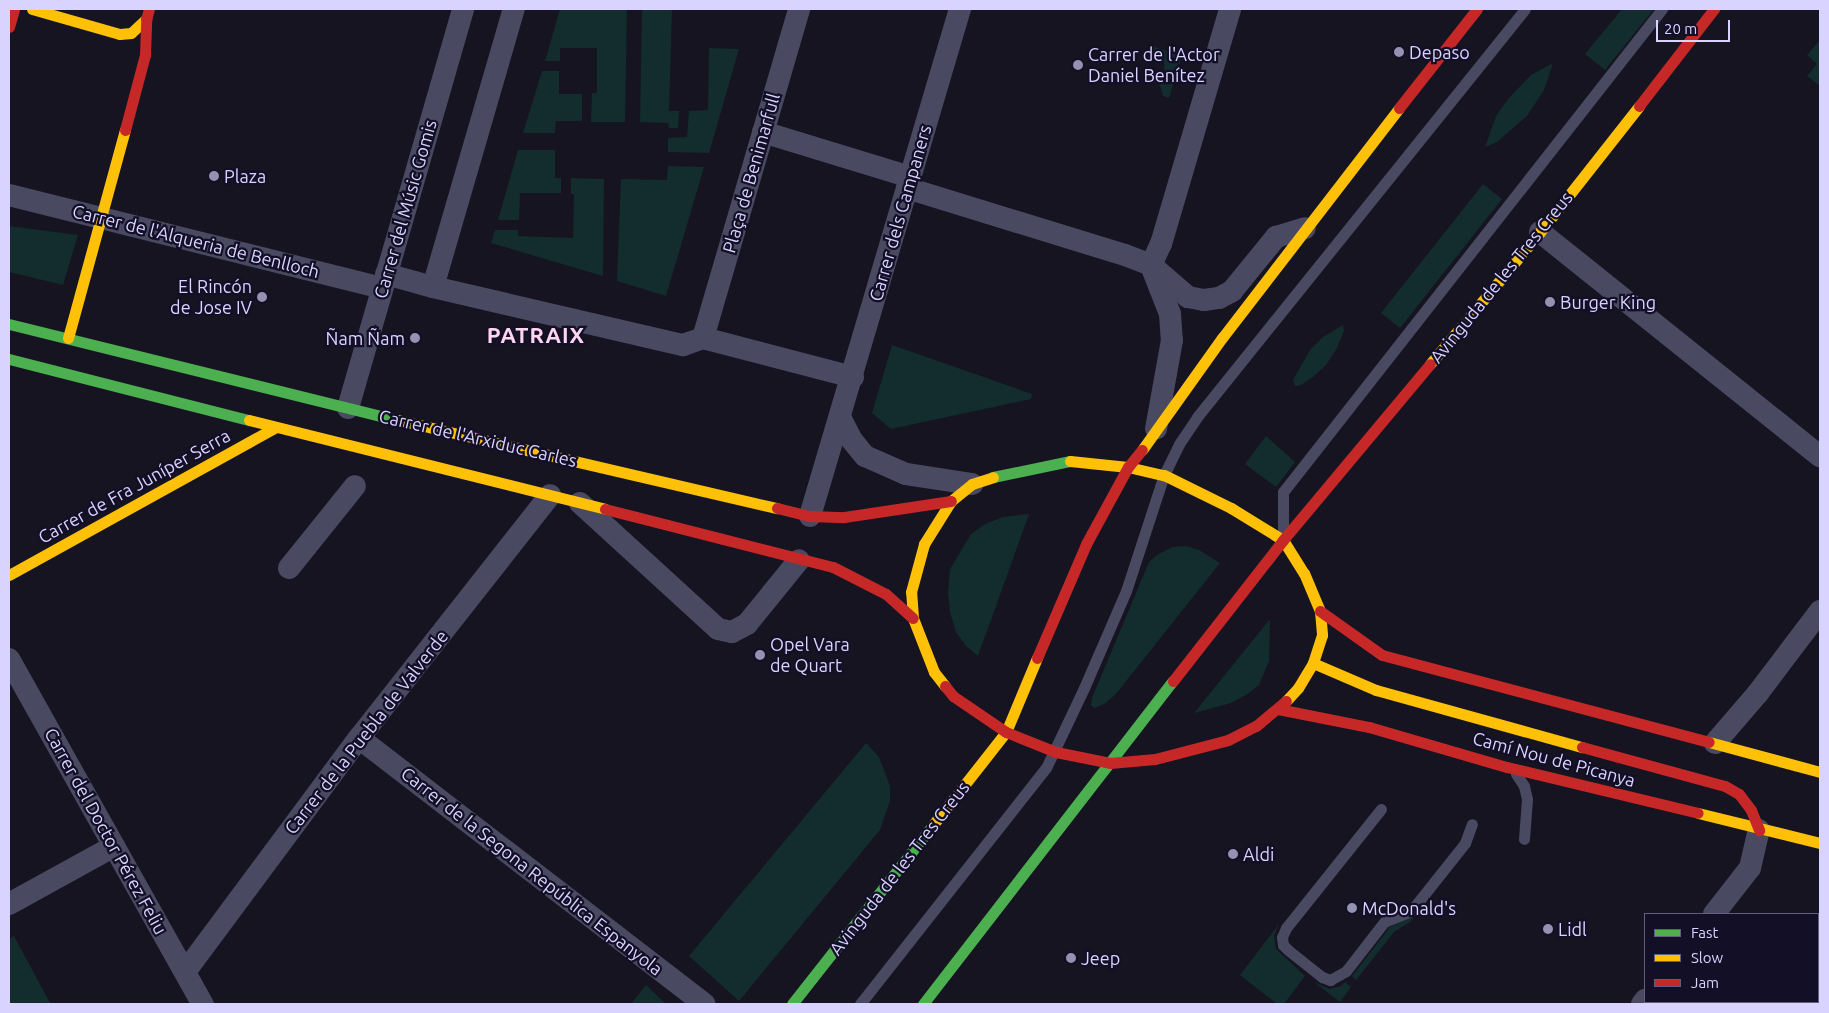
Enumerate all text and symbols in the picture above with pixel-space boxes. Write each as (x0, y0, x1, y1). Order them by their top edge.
scale bar (1659, 10, 1733, 42)
text: 20 m (1664, 20, 1697, 37)
place label: Depaso (1409, 41, 1470, 63)
place label: Carrer de l'Actor Daniel Benítez (1088, 44, 1220, 86)
marker: Depaso (1393, 46, 1405, 58)
marker: Carrer de l'Actor Daniel Benítez (1072, 59, 1084, 71)
street label: Plaça de Benimarfull (718, 91, 784, 255)
street label: Carrer del Músic Gomis (369, 117, 441, 301)
street label: Carrer dels Campaners (864, 122, 936, 304)
place label: Plaza (224, 165, 266, 187)
marker: Plaza (208, 170, 220, 182)
street label: Avinguda de les Tres Creus (1425, 187, 1577, 367)
street label: Carrer de l'Alqueria de Benlloch (70, 200, 322, 282)
place label: El Rincón de Jose IV (170, 276, 252, 318)
marker: El Rincón de Jose IV (256, 291, 268, 303)
place label: Burger King (1560, 291, 1656, 313)
marker: Burger King (1544, 296, 1556, 308)
district label: PATRAIX (486, 322, 586, 348)
place label: Ñam Ñam (326, 327, 405, 349)
marker: Ñam Ñam (409, 332, 421, 344)
street label: Carrer de l'Arxiduc Carles (377, 405, 579, 471)
street label: Carrer de Fra Juníper Serra (34, 424, 234, 548)
street label: Carrer de la Puebla de Valverde (280, 626, 452, 838)
place label: Opel Vara de Quart (770, 634, 850, 676)
marker: Opel Vara de Quart (754, 649, 766, 661)
street label: Carrer del Doctor Pérez Feliu (40, 724, 172, 938)
street label: Camí Nou de Picanya (1470, 727, 1638, 791)
street label: Carrer de la Segona República Espanyola (397, 762, 667, 980)
street label: Avinguda de les Tres Creus (824, 777, 974, 959)
place label: Aldi (1243, 843, 1274, 865)
marker: Aldi (1227, 848, 1239, 860)
place label: McDonald's (1362, 897, 1456, 919)
marker: McDonald's (1346, 902, 1358, 914)
legend (1644, 913, 1819, 1003)
place label: Lidl (1558, 918, 1587, 940)
marker: Lidl (1542, 923, 1554, 935)
text: Fast (1691, 924, 1718, 941)
place label: Jeep (1081, 947, 1120, 969)
text: Slow (1691, 949, 1723, 966)
marker: Jeep (1065, 952, 1077, 964)
text: Jam (1691, 974, 1719, 991)

